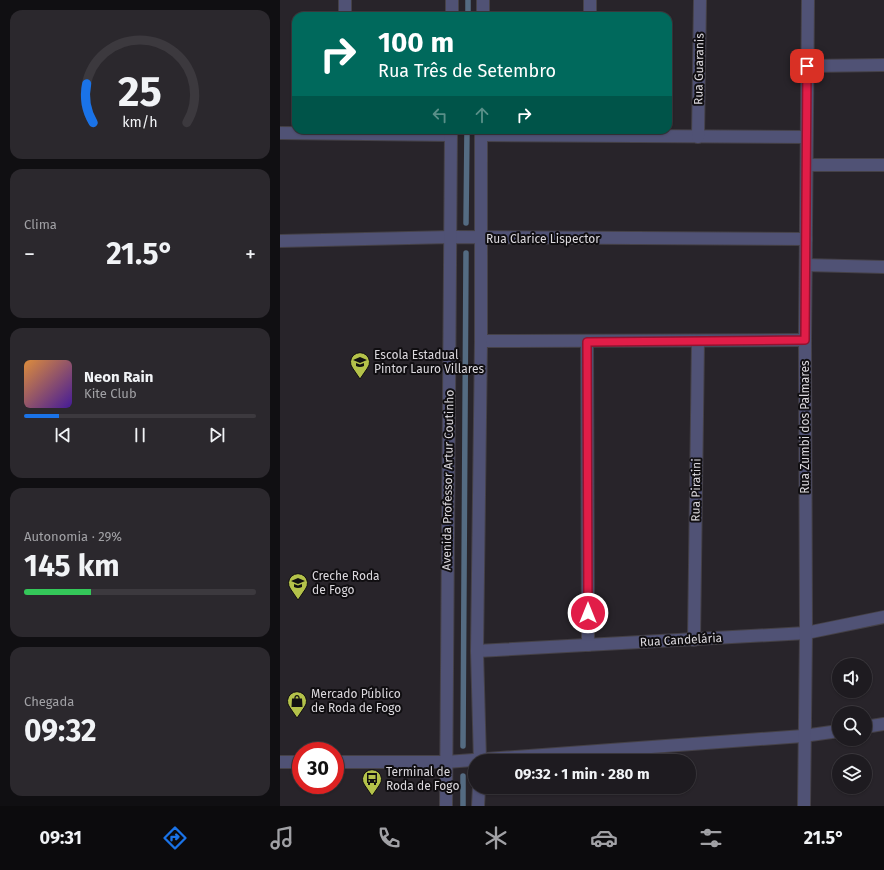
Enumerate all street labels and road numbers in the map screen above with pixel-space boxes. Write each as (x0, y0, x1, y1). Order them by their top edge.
street label: Rua Guaranis (691, 33, 707, 105)
street label: Rua Clarice Lispector (486, 232, 600, 246)
street label: Rua Zumbi dos Palmares (798, 360, 812, 494)
street label: Avenida Professor Artur Coutinho (439, 389, 457, 571)
street label: Rua Piratini (688, 458, 704, 522)
street label: Rua Candelária (640, 631, 722, 649)

